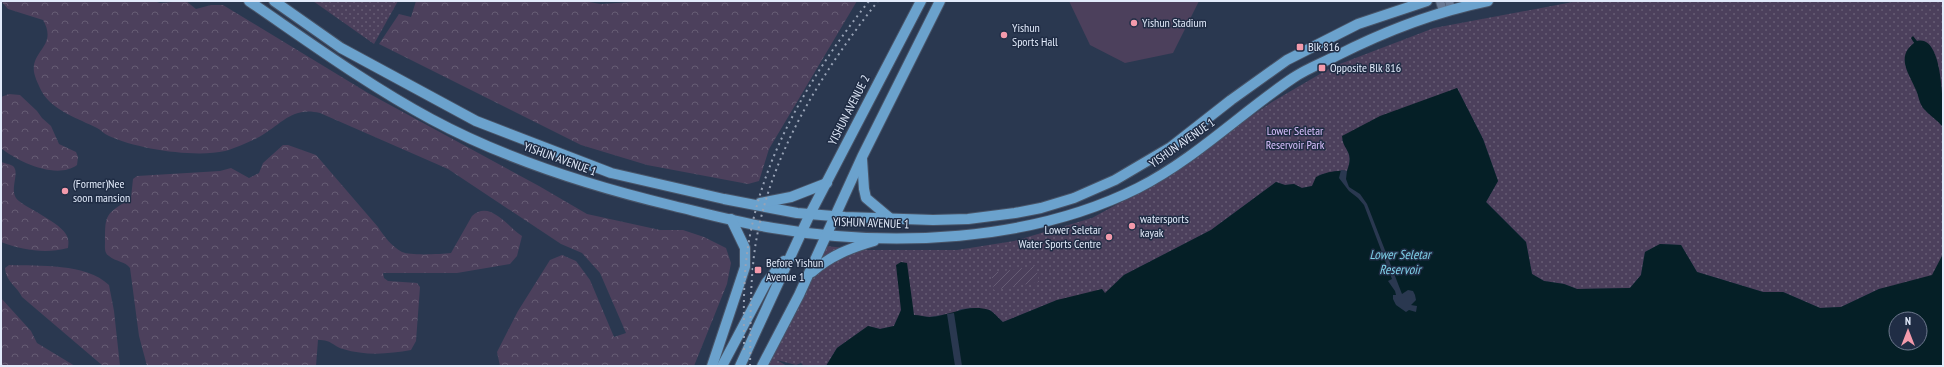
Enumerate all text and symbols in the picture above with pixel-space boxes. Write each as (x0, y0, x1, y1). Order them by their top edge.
place label: Yishun Stadium (1142, 15, 1207, 30)
marker: Yishun Stadium (1129, 18, 1139, 28)
place label: Yishun Sports Hall (1012, 20, 1058, 49)
marker: Yishun Sports Hall (999, 30, 1009, 40)
place label: Blk 816 (1308, 39, 1340, 54)
marker: Blk 816 (1295, 42, 1305, 52)
place label: Opposite Blk 816 (1330, 60, 1401, 75)
marker: Opposite Blk 816 (1317, 63, 1327, 73)
street label: YISHUN AVENUE 2 (825, 72, 873, 147)
street label: YISHUN AVENUE 1 (1146, 115, 1217, 171)
park label: Lower Seletar Reservoir Park (1266, 123, 1325, 152)
street label: YISHUN AVENUE 1 (522, 138, 599, 179)
place label: (Former)Nee soon mansion (73, 176, 130, 205)
marker: (Former)Nee soon mansion (60, 186, 70, 196)
place label: watersports kayak (1140, 211, 1189, 240)
street label: YISHUN AVENUE 1 (833, 214, 909, 231)
marker: watersports kayak (1127, 221, 1137, 231)
place label: Lower Seletar Water Sports Centre (1019, 222, 1102, 251)
marker: Lower Seletar Water Sports Centre (1104, 232, 1114, 242)
water label: Lower Seletar Reservoir (1369, 246, 1433, 278)
place label: Before Yishun Avenue 1 (766, 255, 823, 284)
marker: Before Yishun Avenue 1 (753, 265, 763, 275)
north arrow (1888, 311, 1928, 351)
text: N (1905, 314, 1911, 328)

